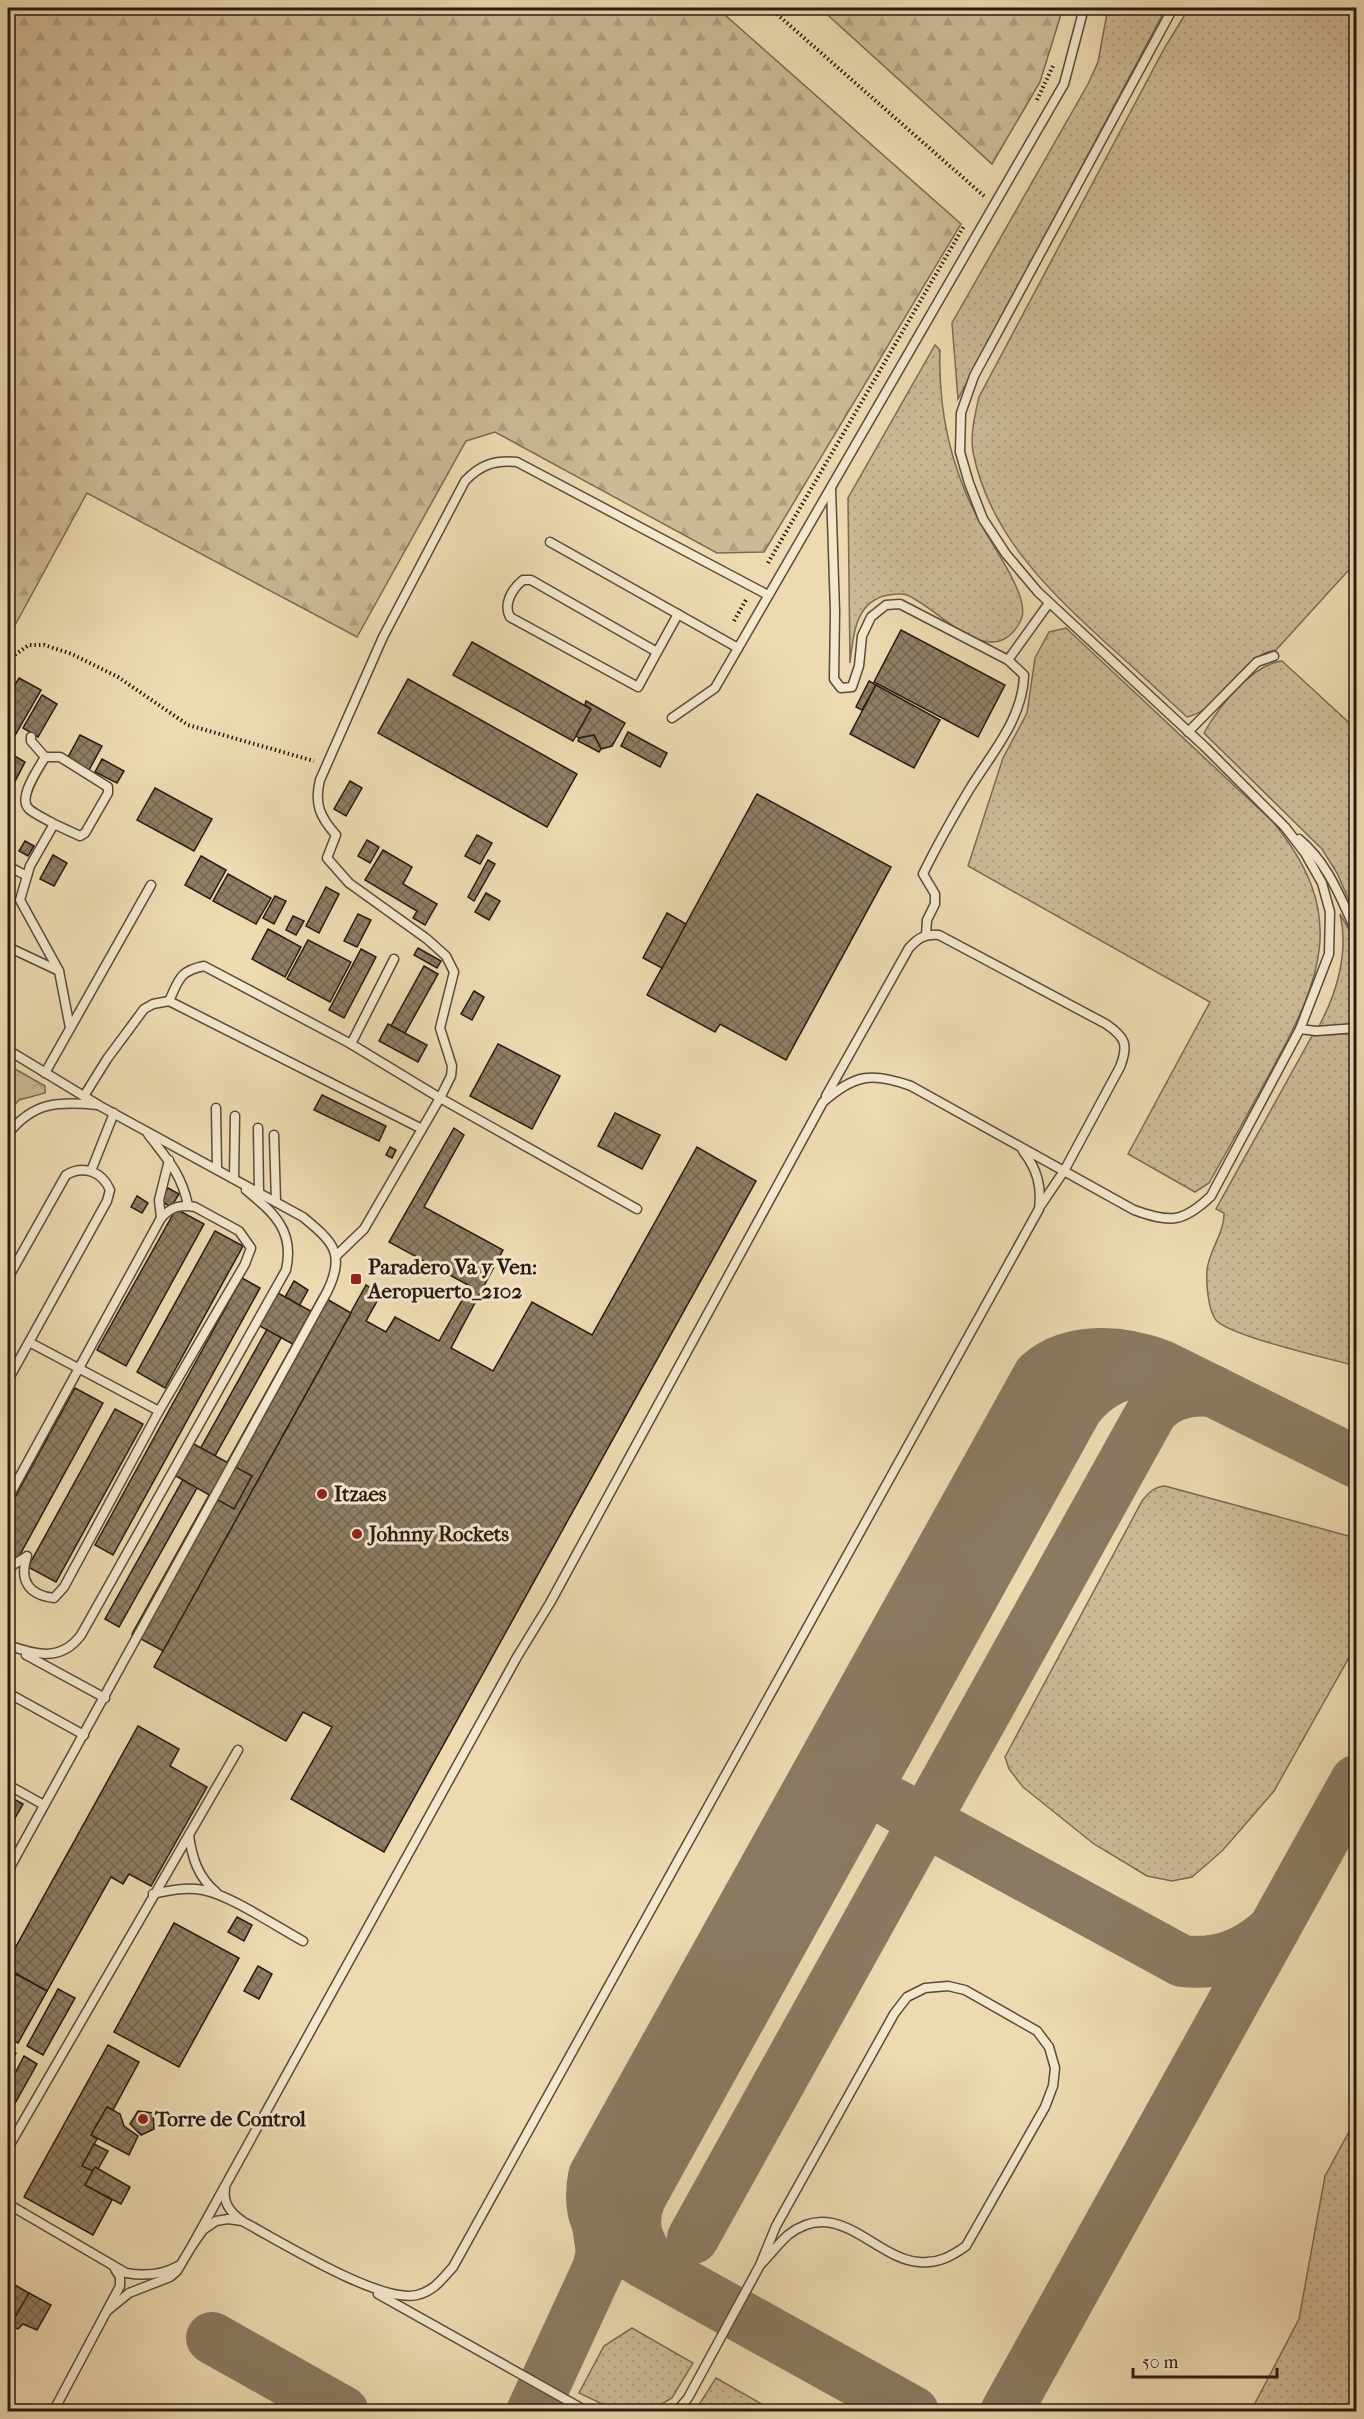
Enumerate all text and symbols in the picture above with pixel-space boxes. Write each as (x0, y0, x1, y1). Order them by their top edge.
place label: Paradero Va y Ven: Aeropuerto_2102 (366, 1255, 537, 1303)
marker: Paradero Va y Ven: Aeropuerto_2102 (349, 1272, 363, 1286)
place label: Itzaes (334, 1482, 387, 1506)
marker: Itzaes (315, 1487, 329, 1501)
place label: Johnny Rockets (367, 1522, 509, 1546)
marker: Johnny Rockets (350, 1527, 364, 1541)
place label: Torre de Control (154, 2107, 306, 2131)
marker: Torre de Control (136, 2112, 150, 2126)
scale bar (1133, 2341, 1277, 2379)
text: 50 m (1142, 2352, 1179, 2373)

